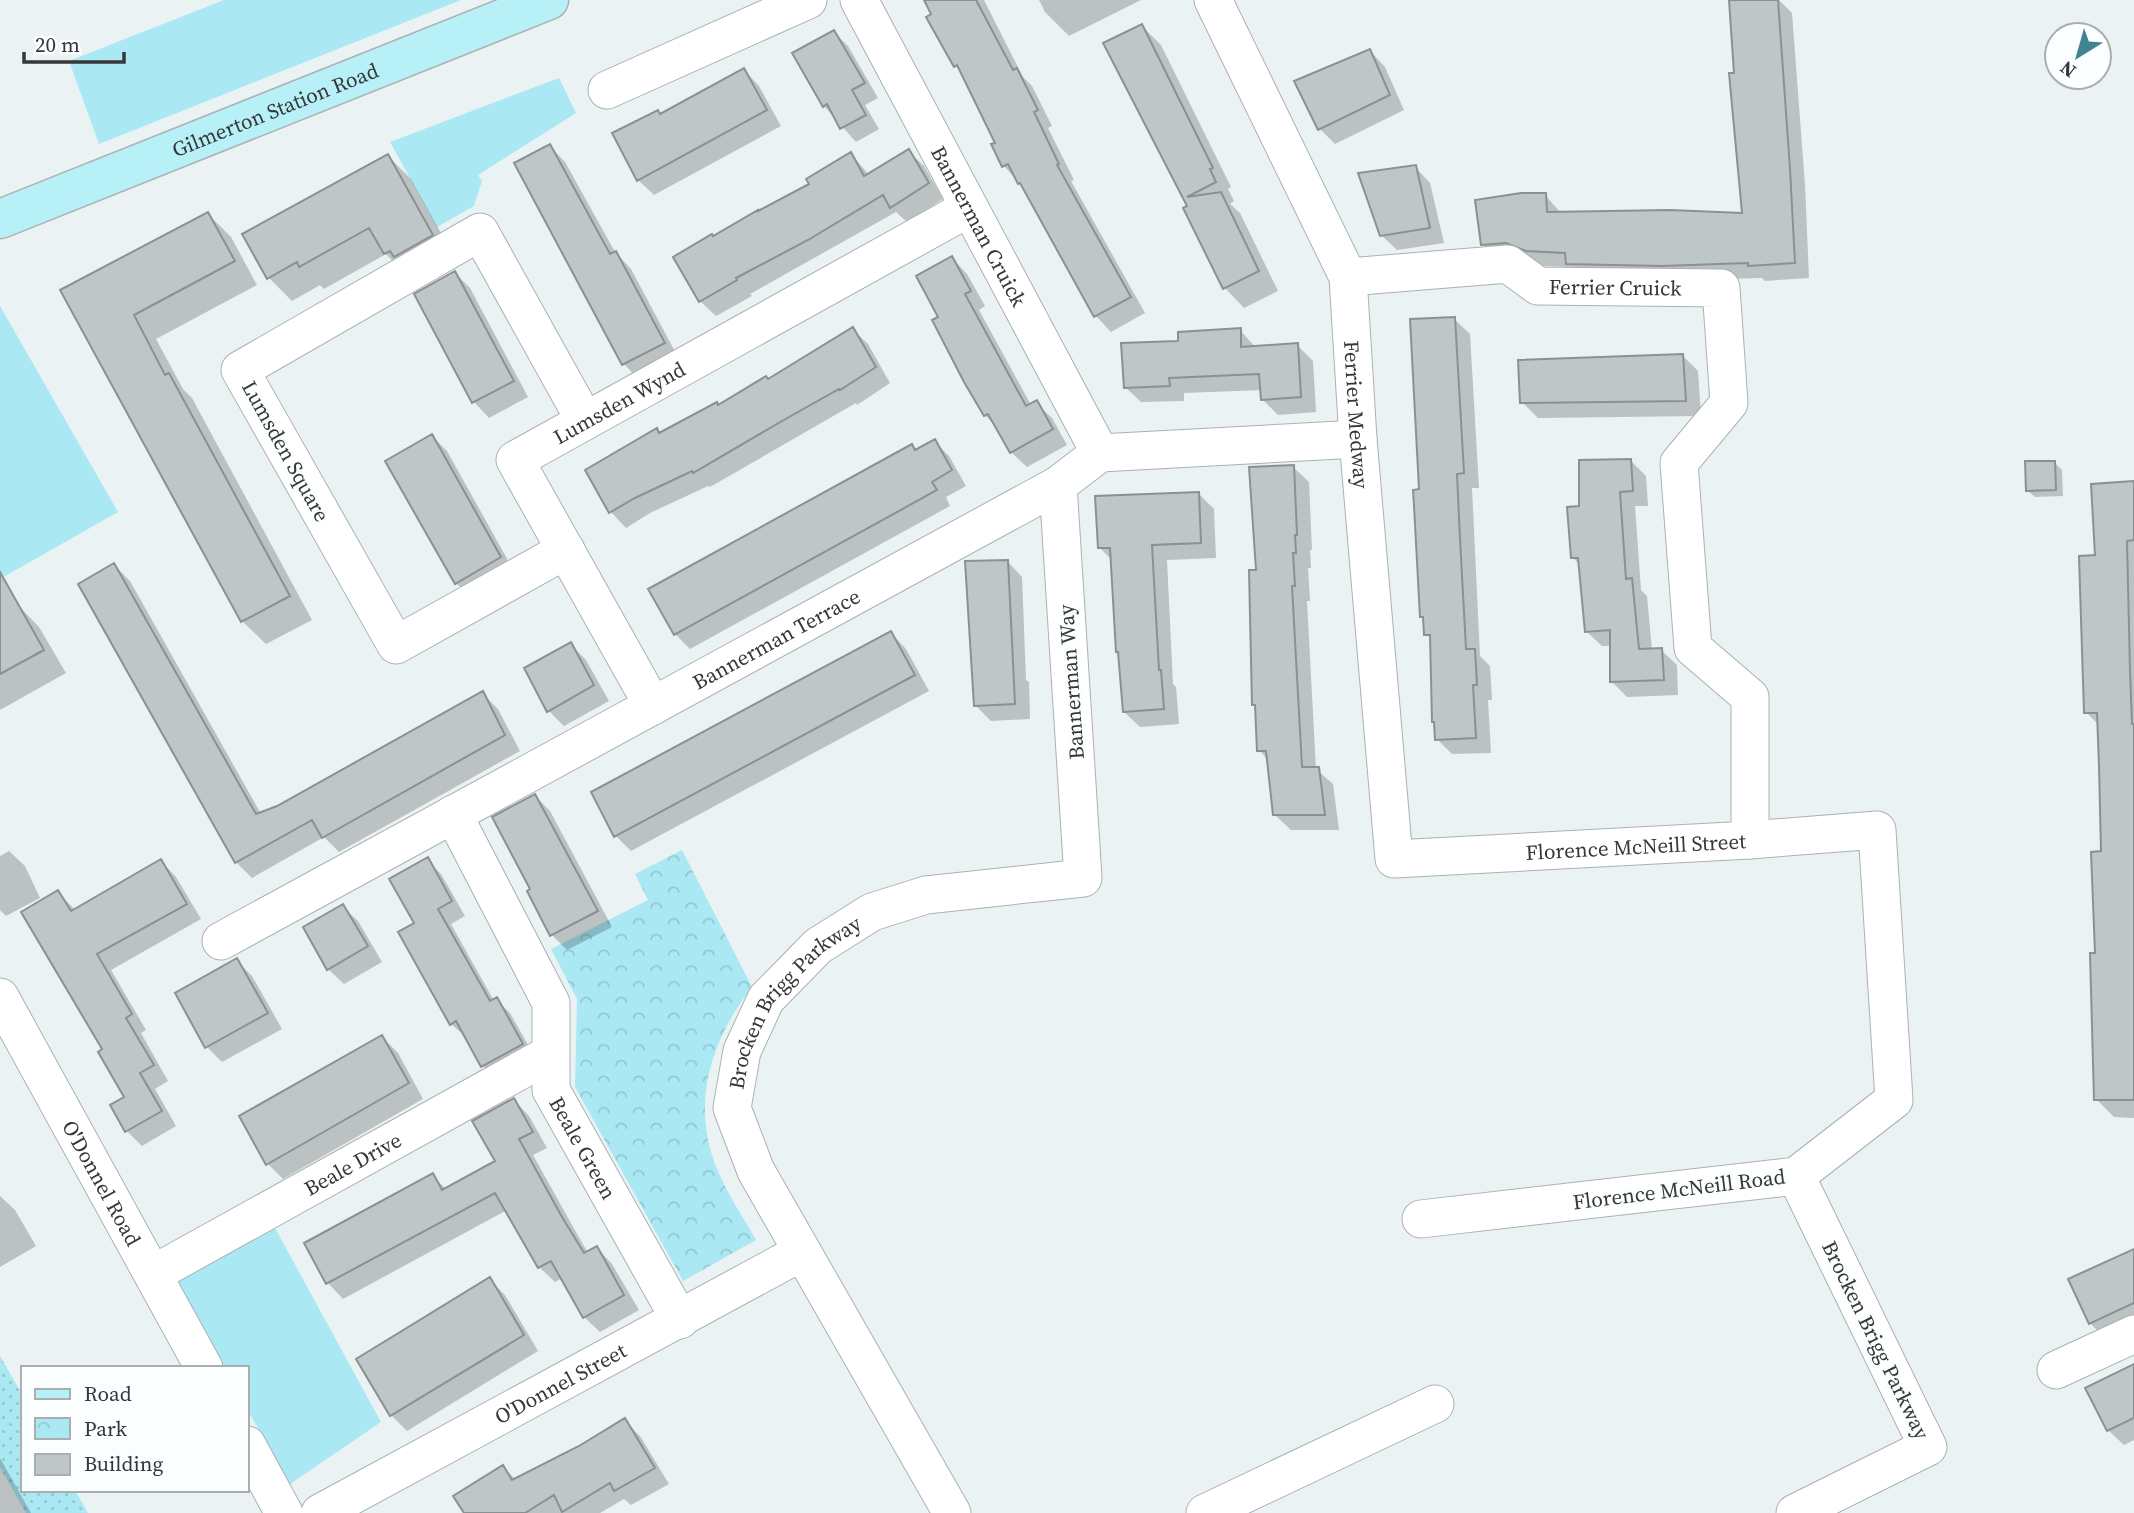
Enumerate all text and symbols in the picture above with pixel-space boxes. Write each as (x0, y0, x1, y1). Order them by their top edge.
scale bar (24, 21, 124, 65)
north arrow (2043, 21, 2113, 91)
text: 20 m (35, 30, 80, 59)
street label: Gilmerton Station Road (167, 55, 382, 164)
text: N (2054, 55, 2081, 84)
street label: Bannerman Cruick (925, 141, 1034, 312)
street label: Ferrier Cruick (1549, 272, 1682, 302)
street label: Ferrier Medway (1337, 340, 1377, 490)
street label: Lumsden Wynd (548, 354, 690, 451)
street label: Lumsden Square (235, 375, 337, 527)
street label: Bannerman Terrace (687, 581, 865, 696)
street label: Bannerman Way (1051, 603, 1091, 760)
street label: Florence McNeill Street (1525, 826, 1747, 866)
street label: Brocken Brigg Parkway (721, 908, 866, 1091)
street label: Beale Green (543, 1091, 624, 1204)
street label: O'Donnel Road (56, 1115, 148, 1251)
street label: Beale Drive (299, 1125, 406, 1202)
street label: Florence McNeill Road (1571, 1162, 1787, 1216)
street label: Brocken Brigg Parkway (1815, 1236, 1937, 1444)
street label: O'Donnel Street (489, 1335, 631, 1431)
legend (21, 1366, 248, 1492)
text: Road (84, 1379, 132, 1408)
text: Park (84, 1414, 128, 1443)
text: Building (84, 1449, 163, 1478)

